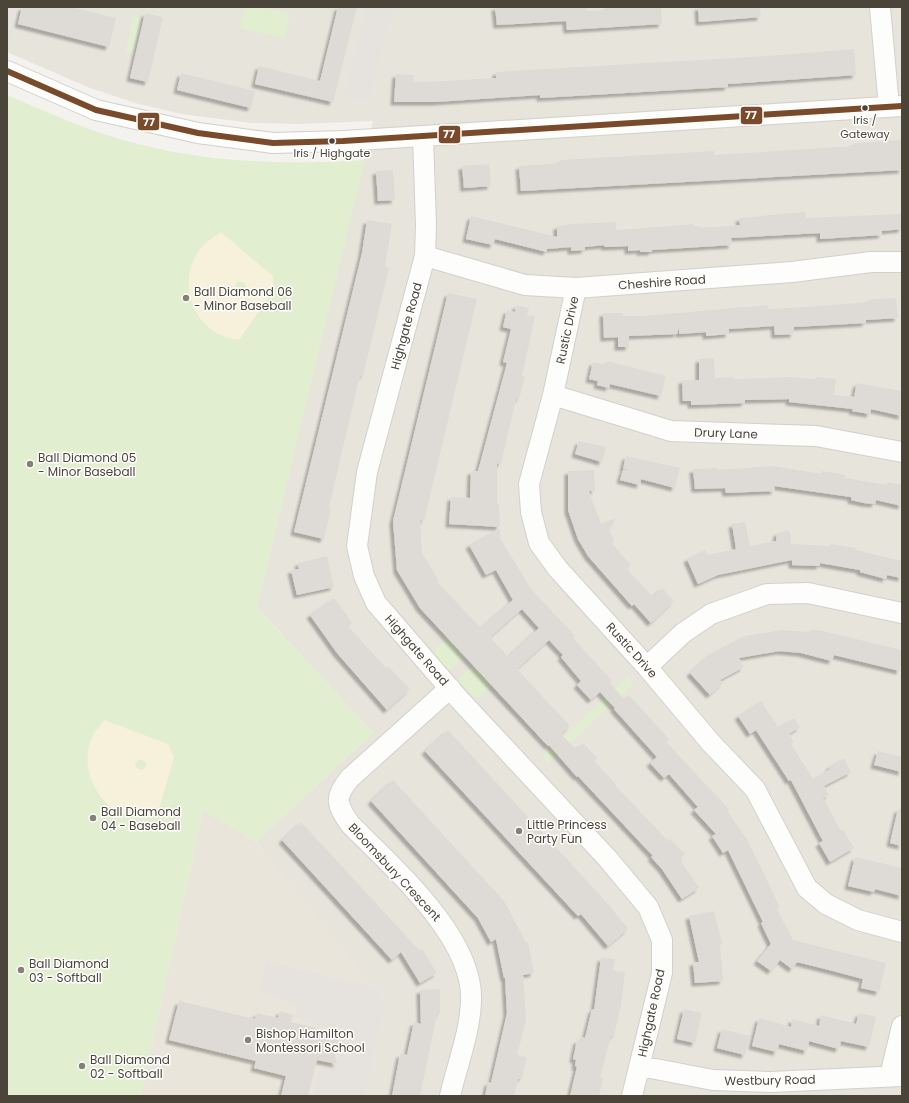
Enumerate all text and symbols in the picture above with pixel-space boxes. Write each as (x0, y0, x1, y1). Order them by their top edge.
marker: Iris / Gateway (860, 103, 870, 113)
line badge: 77 (740, 106, 763, 125)
text: 77 (745, 107, 757, 123)
line badge: 77 (137, 112, 160, 131)
place label: Iris / Gateway (840, 112, 891, 142)
text: 77 (143, 114, 155, 130)
line badge: 77 (438, 125, 461, 144)
text: 77 (443, 126, 455, 142)
marker: Iris / Highgate (327, 136, 337, 146)
place label: Iris / Highgate (294, 145, 371, 161)
street label: Cheshire Road (618, 270, 706, 294)
street label: Highgate Road (386, 281, 426, 371)
place label: Ball Diamond 06 - Minor Baseball (194, 283, 292, 314)
marker: Ball Diamond 06 - Minor Baseball (181, 293, 191, 303)
street label: Rustic Drive (551, 294, 583, 366)
street label: Drury Lane (694, 423, 758, 443)
place label: Ball Diamond 05 - Minor Baseball (38, 449, 136, 480)
marker: Ball Diamond 05 - Minor Baseball (25, 459, 35, 469)
street label: Highgate Road (381, 611, 453, 689)
street label: Rustic Drive (603, 619, 661, 681)
place label: Ball Diamond 04 - Baseball (101, 803, 181, 834)
marker: Ball Diamond 04 - Baseball (88, 813, 98, 823)
place label: Little Princess Party Fun (527, 816, 607, 847)
street label: Bloomsbury Crescent (345, 819, 445, 925)
marker: Little Princess Party Fun (514, 826, 524, 836)
place label: Ball Diamond 03 - Softball (29, 955, 109, 986)
marker: Ball Diamond 03 - Softball (16, 965, 26, 975)
street label: Highgate Road (633, 967, 669, 1059)
place label: Bishop Hamilton Montessori School (256, 1025, 365, 1056)
marker: Bishop Hamilton Montessori School (243, 1035, 253, 1045)
place label: Ball Diamond 02 - Softball (90, 1051, 170, 1082)
marker: Ball Diamond 02 - Softball (77, 1061, 87, 1071)
street label: Westbury Road (724, 1071, 816, 1089)

